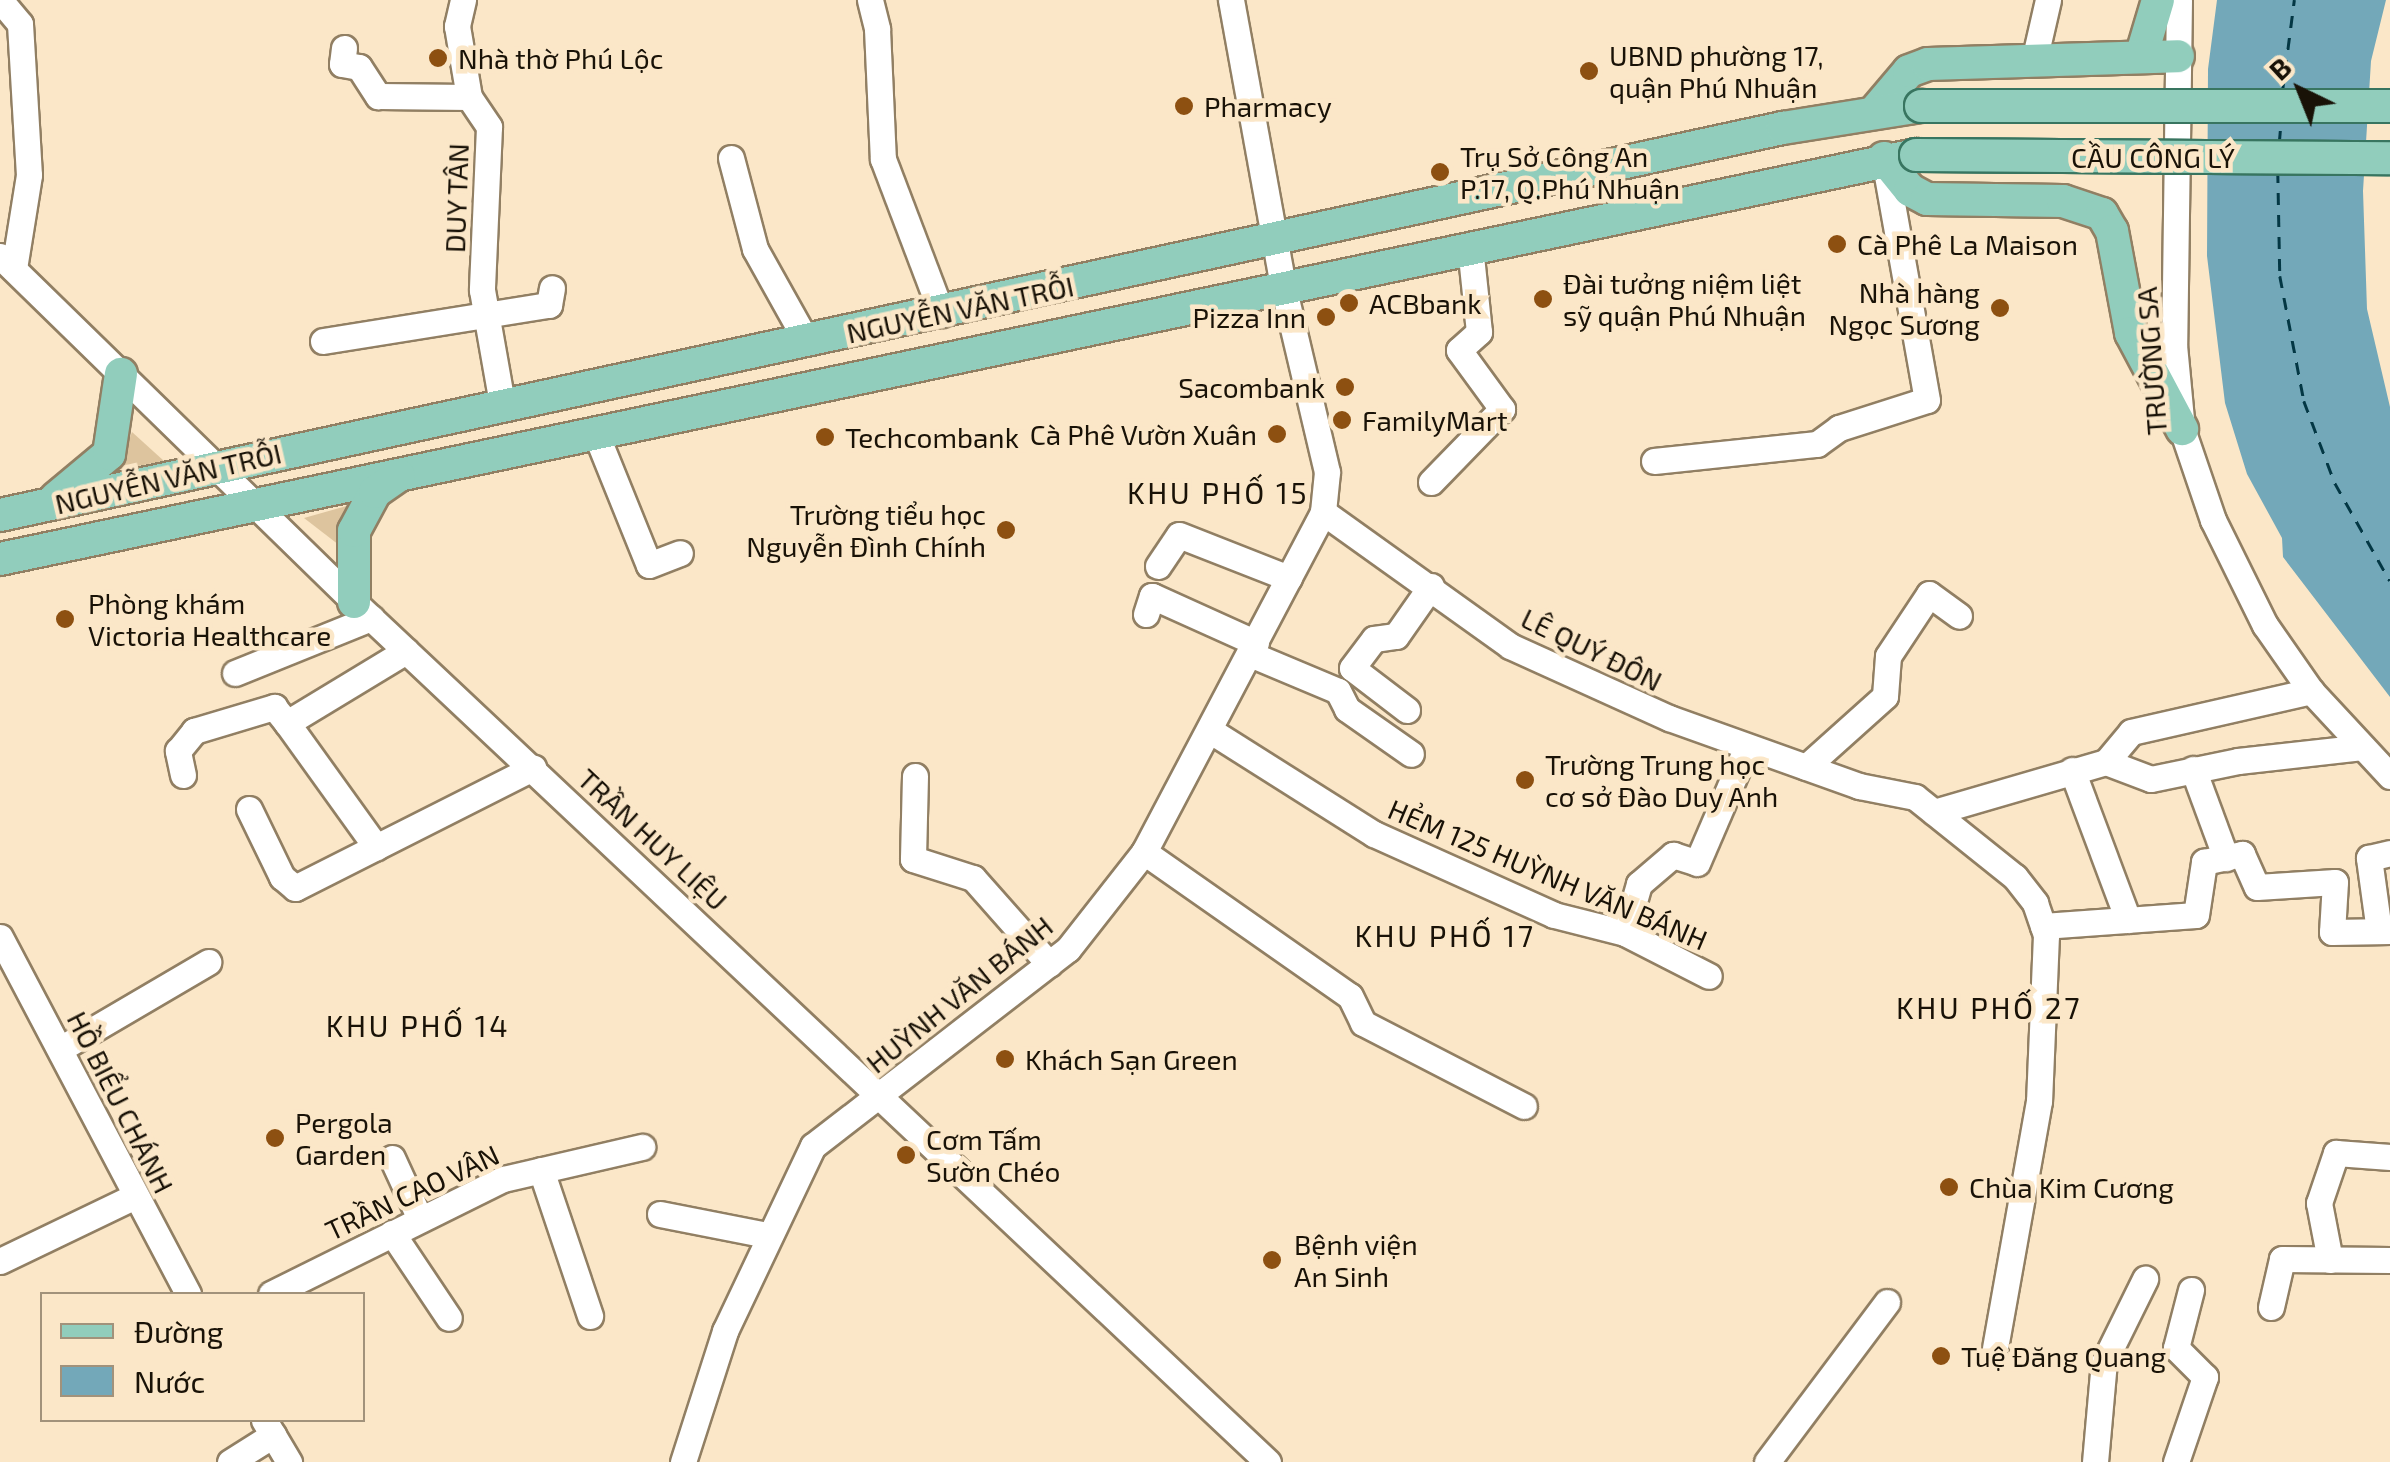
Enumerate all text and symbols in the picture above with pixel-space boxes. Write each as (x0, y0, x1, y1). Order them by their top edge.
place label: UBND phường 17, quận Phú Nhuận (1609, 38, 1824, 104)
north arrow (2250, 40, 2350, 140)
place label: Nhà thờ Phú Lộc (458, 41, 664, 75)
marker: Nhà thờ Phú Lộc (427, 47, 449, 69)
text: B (2261, 50, 2298, 87)
marker: UBND phường 17, quận Phú Nhuận (1578, 60, 1600, 82)
place label: Pharmacy (1204, 89, 1332, 123)
marker: Pharmacy (1173, 95, 1195, 117)
place label: Trụ Sở Công An P.17, Q.Phú Nhuận (1460, 139, 1680, 205)
street label: CẦU CÔNG LÝ (2071, 140, 2235, 174)
street label: DUY TÂN (437, 142, 475, 254)
marker: Trụ Sở Công An P.17, Q.Phú Nhuận (1429, 161, 1451, 183)
place label: Cà Phê La Maison (1857, 227, 2078, 261)
marker: Cà Phê La Maison (1826, 233, 1848, 255)
place label: Đài tưởng niệm liệt sỹ quận Phú Nhuận (1563, 266, 1807, 332)
street label: NGUYỄN VĂN TRỖI (843, 268, 1077, 350)
place label: Nhà hàng Ngọc Sương (1828, 275, 1980, 341)
place label: ACBbank (1369, 286, 1481, 320)
street label: TRƯỜNG SA (2129, 286, 2173, 436)
marker: Đài tưởng niệm liệt sỹ quận Phú Nhuận (1532, 288, 1554, 310)
marker: ACBbank (1338, 292, 1360, 314)
marker: Nhà hàng Ngọc Sương (1989, 297, 2011, 319)
place label: Pizza Inn (1192, 300, 1306, 334)
marker: Pizza Inn (1315, 306, 1337, 328)
place label: Sacombank (1178, 370, 1325, 404)
marker: Sacombank (1334, 376, 1356, 398)
place label: FamilyMart (1362, 403, 1508, 437)
marker: FamilyMart (1331, 409, 1353, 431)
place label: Cà Phê Vườn Xuân (1029, 417, 1257, 451)
place label: Techcombank (845, 420, 1019, 454)
marker: Cà Phê Vườn Xuân (1266, 423, 1288, 445)
marker: Techcombank (814, 426, 836, 448)
street label: NGUYỄN VĂN TRỖI (51, 435, 285, 521)
district label: KHU PHỐ 15 (1127, 474, 1309, 510)
place label: Trường tiểu học Nguyễn Đình Chính (746, 497, 986, 563)
marker: Trường tiểu học Nguyễn Đình Chính (995, 519, 1017, 541)
place label: Phòng khám Victoria Healthcare (88, 586, 331, 652)
street label: LÊ QUÝ ÐÔN (1516, 600, 1668, 698)
marker: Phòng khám Victoria Healthcare (52, 606, 78, 632)
place label: Trường Trung học cơ sở Đào Duy Anh (1545, 747, 1779, 813)
street label: TRẦN HUY LIỆU (571, 761, 735, 917)
marker: Trường Trung học cơ sở Đào Duy Anh (1514, 769, 1536, 791)
street label: HẺM 125 HUỲNH VĂN BÁNH (1383, 791, 1713, 957)
street label: HUỲNH VĂN BÁNH (859, 908, 1059, 1080)
district label: KHU PHỐ 17 (1354, 917, 1536, 953)
district label: KHU PHỐ 27 (1896, 989, 2082, 1025)
street label: HỒ BIỂU CHÁNH (61, 1006, 181, 1198)
district label: KHU PHỐ 14 (326, 1007, 510, 1043)
place label: Khách Sạn Green (1025, 1042, 1238, 1076)
marker: Khách Sạn Green (994, 1048, 1016, 1070)
place label: Pergola Garden (295, 1105, 393, 1171)
place label: Cơm Tấm Sườn Chéo (926, 1122, 1060, 1188)
marker: Pergola Garden (264, 1127, 286, 1149)
street label: TRẦN CAO VÂN (320, 1137, 504, 1247)
marker: Cơm Tấm Sườn Chéo (895, 1144, 917, 1166)
place label: Chùa Kim Cương (1969, 1170, 2174, 1204)
marker: Chùa Kim Cương (1938, 1176, 1960, 1198)
place label: Bệnh viện An Sinh (1294, 1227, 1418, 1293)
marker: Bệnh viện An Sinh (1259, 1247, 1285, 1273)
legend (40, 1292, 365, 1422)
text: Đường (134, 1313, 224, 1349)
place label: Tuệ Đăng Quang (1961, 1339, 2166, 1373)
marker: Tuệ Đăng Quang (1930, 1345, 1952, 1367)
text: Nước (134, 1363, 205, 1399)

